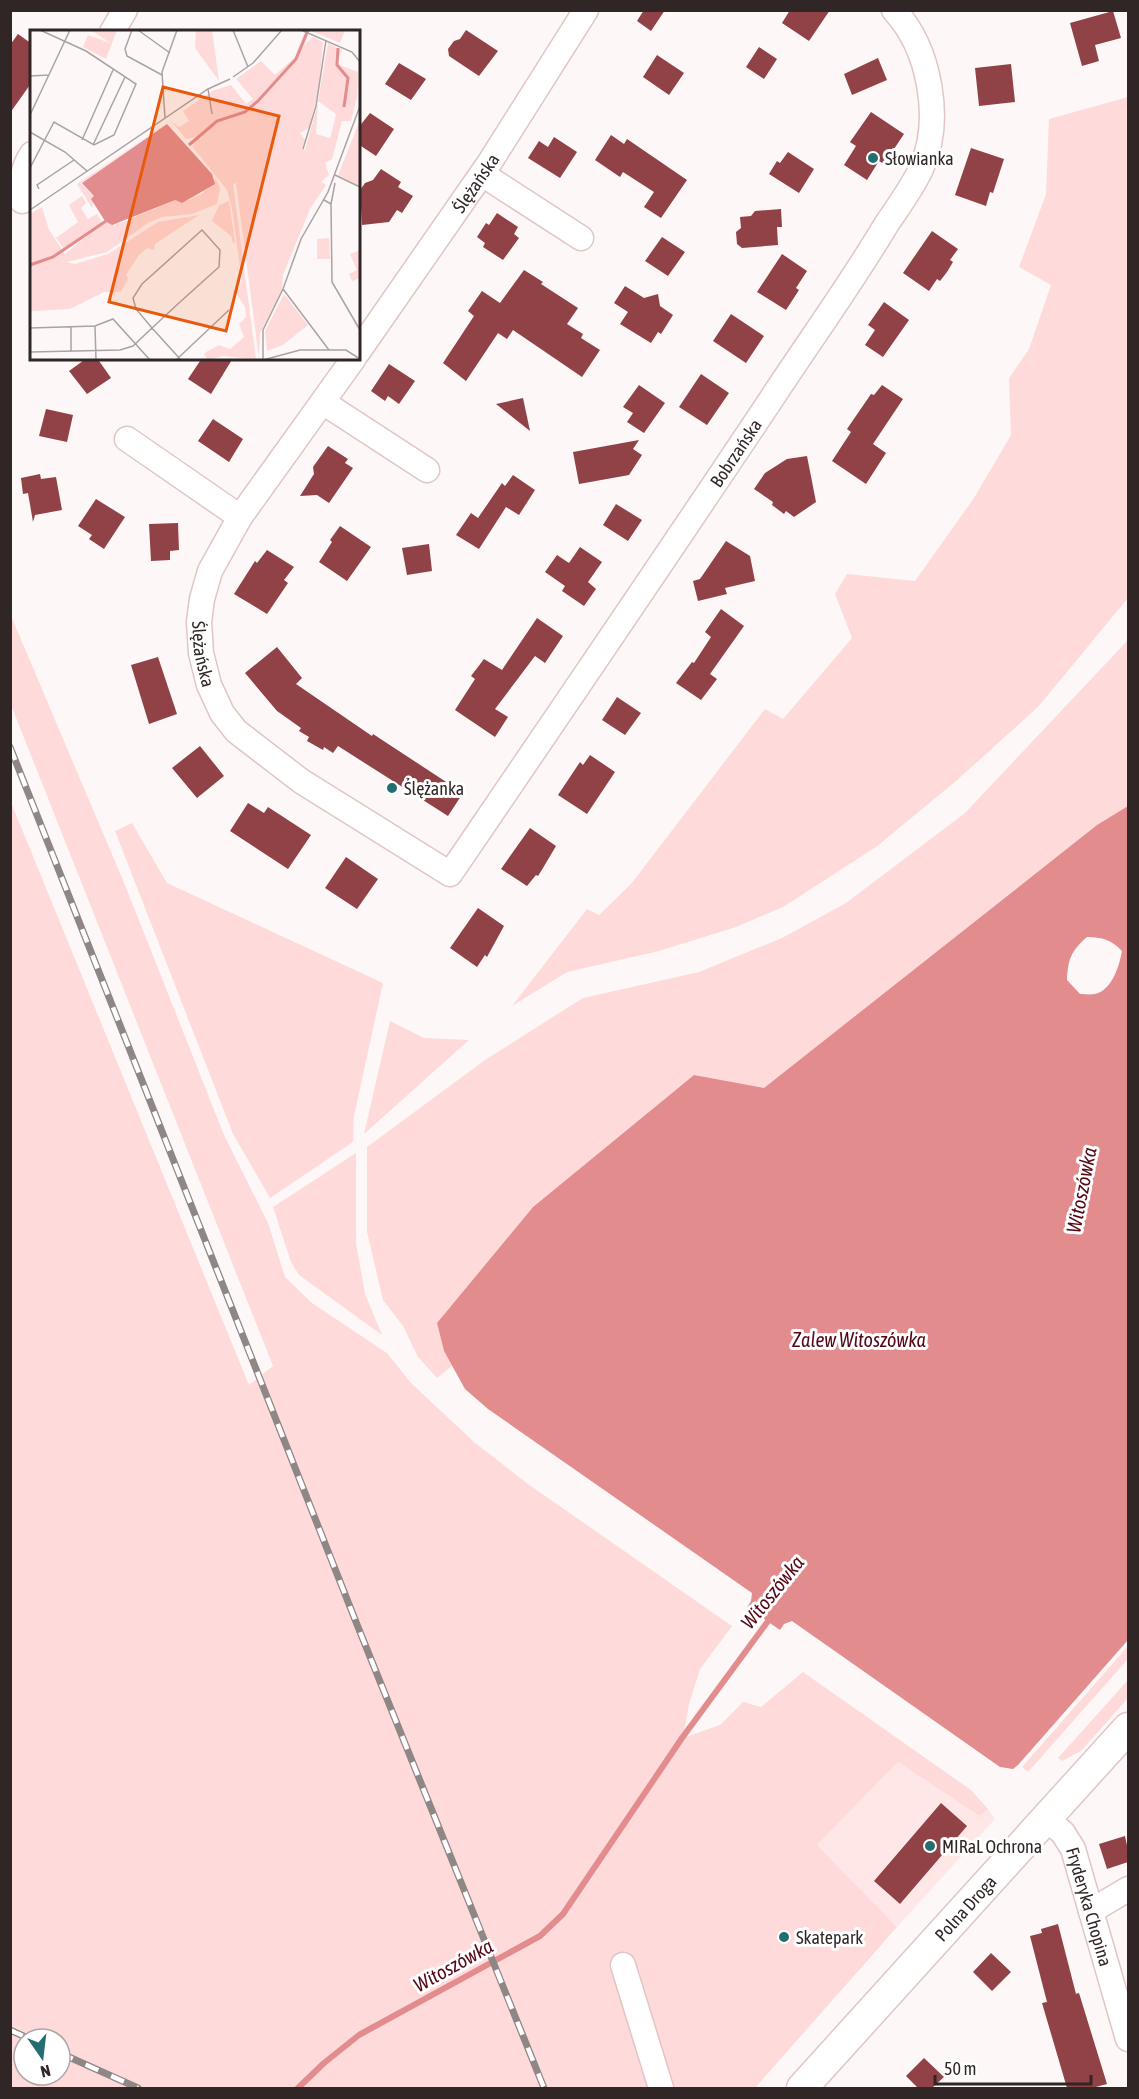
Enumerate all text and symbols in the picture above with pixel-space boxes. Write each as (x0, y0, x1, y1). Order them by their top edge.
inset map (30, 30, 360, 360)
place label: Słowianka (885, 148, 954, 169)
street label: Ślężańska (448, 150, 503, 216)
marker: Słowianka (866, 151, 880, 165)
street label: Bobrzańska (705, 415, 766, 491)
street label: Ślężańska (188, 620, 220, 689)
place label: Ślężanka (404, 778, 464, 799)
marker: Ślężanka (385, 781, 399, 795)
water label: Witoszówka (1061, 1145, 1101, 1235)
water label: Zalew Witoszówka (792, 1328, 926, 1351)
water label: Witoszówka (736, 1551, 808, 1633)
place label: MIRaL Ochrona (942, 1836, 1042, 1857)
marker: MIRaL Ochrona (923, 1839, 937, 1853)
street label: Fryderyka Chopina (1062, 1845, 1117, 1968)
street label: Polna Droga (930, 1871, 1000, 1945)
place label: Skatepark (796, 1927, 863, 1948)
marker: Skatepark (777, 1930, 791, 1944)
water label: Witoszówka (409, 1934, 497, 1996)
north arrow (12, 2027, 72, 2087)
scale bar (935, 2048, 1091, 2086)
text: 50 m (944, 2058, 976, 2079)
text: N (39, 2062, 52, 2081)

